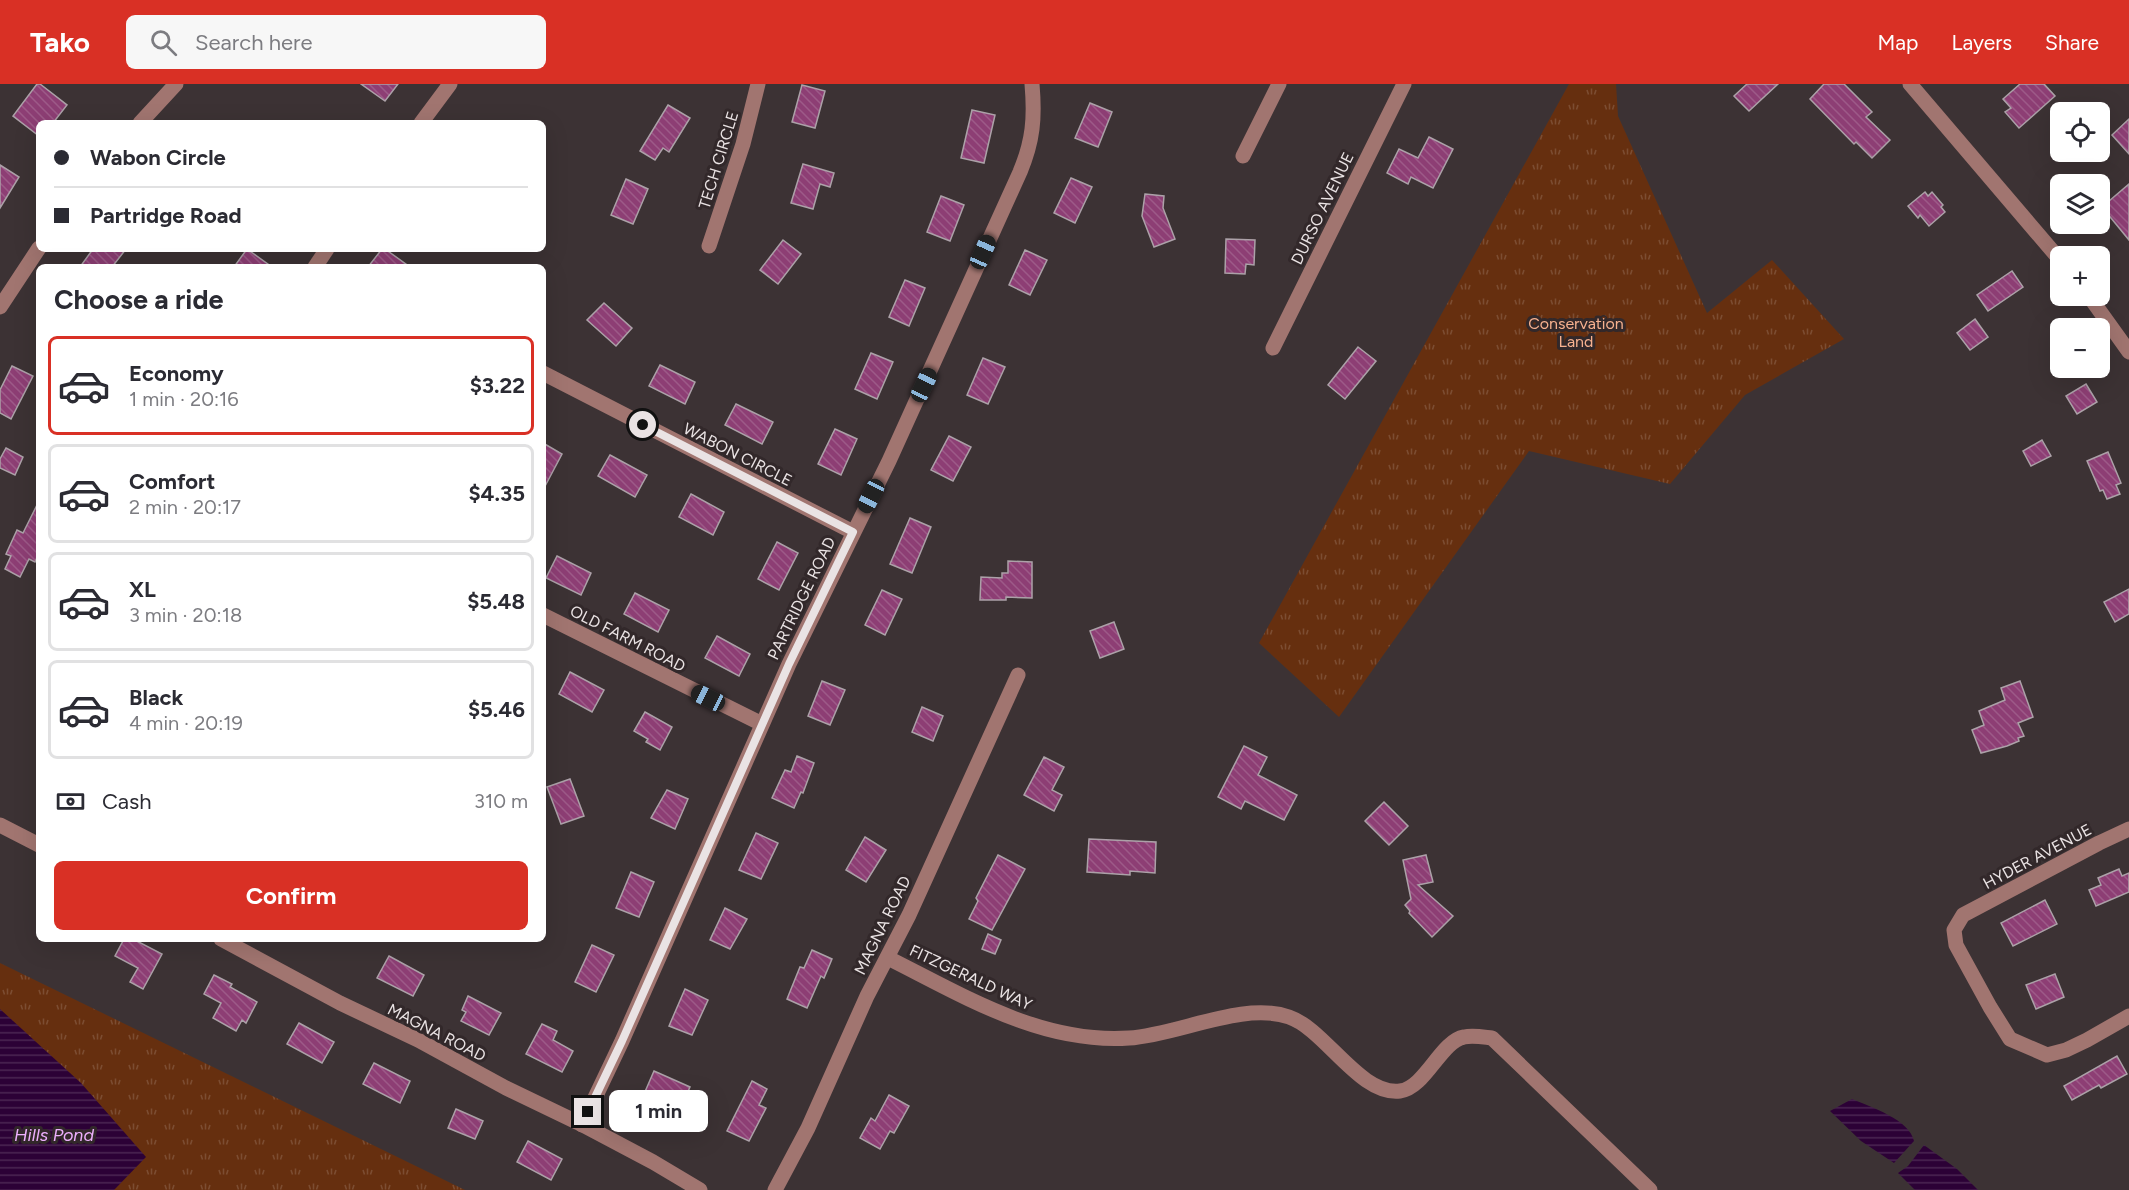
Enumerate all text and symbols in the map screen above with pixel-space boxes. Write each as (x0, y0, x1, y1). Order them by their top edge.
search box (126, 15, 546, 69)
text: Tako (30, 25, 90, 59)
icon: search (147, 26, 180, 59)
text: Search here (195, 29, 313, 56)
text: Map (1878, 30, 1918, 55)
text: Layers (1951, 30, 2012, 55)
text: Share (2045, 30, 2099, 55)
map controls (2050, 102, 2110, 378)
button: locate (2050, 102, 2110, 162)
street label: TECH CIRCLE (695, 109, 742, 211)
text: Wabon Circle (90, 144, 226, 171)
street label: DURSO AVENUE (1287, 149, 1358, 267)
button: layers (2050, 174, 2110, 234)
text: Partridge Road (90, 202, 242, 229)
car (967, 232, 999, 272)
button: + (2050, 246, 2110, 306)
text: Choose a ride (54, 283, 223, 316)
park label: Conservation Land (1528, 314, 1624, 351)
button: − (2050, 318, 2110, 378)
icon: car (57, 359, 111, 413)
text: Economy (129, 360, 224, 387)
car (908, 365, 940, 405)
text: $3.22 (470, 372, 525, 399)
text: 1 min · 20:16 (129, 387, 239, 411)
route start (629, 411, 656, 438)
street label: WABON CIRCLE (680, 419, 795, 490)
icon: car (57, 467, 111, 521)
text: Comfort (129, 468, 215, 495)
car (855, 476, 887, 516)
text: $4.35 (468, 480, 525, 507)
text: 2 min · 20:17 (129, 495, 241, 519)
street label: PARTRIDGE ROAD (764, 534, 839, 663)
icon: car (57, 575, 111, 629)
text: XL (129, 576, 156, 603)
text: $5.48 (467, 588, 525, 615)
street label: OLD FARM ROAD (567, 601, 689, 676)
text: 3 min · 20:18 (129, 603, 242, 627)
car (688, 682, 728, 714)
icon: car (57, 683, 111, 737)
text: Black (129, 684, 183, 711)
text: $5.46 (468, 696, 525, 723)
text: 4 min · 20:19 (129, 711, 243, 735)
icon: cash (54, 785, 87, 818)
text: Cash (102, 788, 152, 815)
text: 310 m (474, 789, 528, 813)
street label: HYDER AVENUE (1980, 820, 2095, 893)
button: Confirm (54, 861, 528, 930)
street label: MAGNA ROAD (850, 873, 915, 978)
street label: FITZGERALD WAY (906, 941, 1035, 1014)
street label: MAGNA ROAD (385, 1000, 489, 1065)
callout: 1 min (609, 1091, 708, 1133)
route end (574, 1098, 601, 1125)
text: 1 min (635, 1099, 682, 1123)
water label: Hills Pond (14, 1124, 94, 1146)

